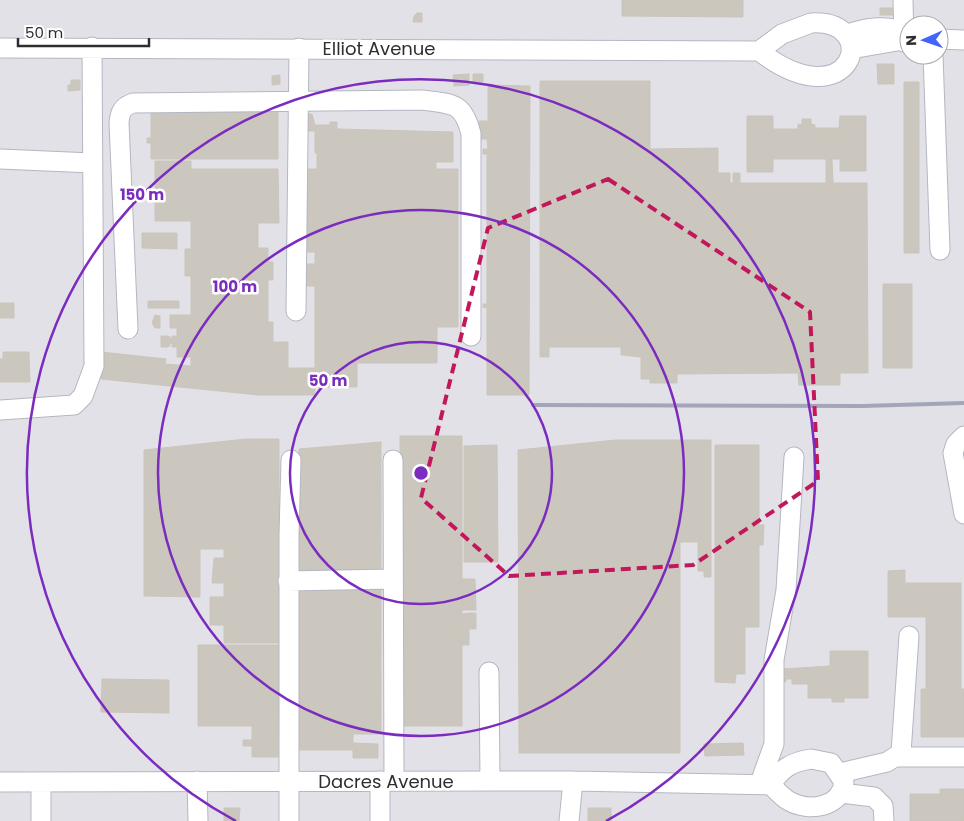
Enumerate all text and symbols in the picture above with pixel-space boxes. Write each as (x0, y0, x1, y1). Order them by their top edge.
scale bar (18, 15, 149, 47)
north arrow (899, 15, 949, 65)
text: 50 m (25, 22, 63, 43)
text: N (901, 35, 921, 46)
street label: Elliot Avenue (323, 36, 436, 61)
text: 150 m (120, 184, 164, 205)
text: 100 m (213, 276, 257, 297)
text: 50 m (309, 370, 347, 391)
centre of rings (412, 464, 430, 482)
street label: Dacres Avenue (318, 769, 454, 794)

